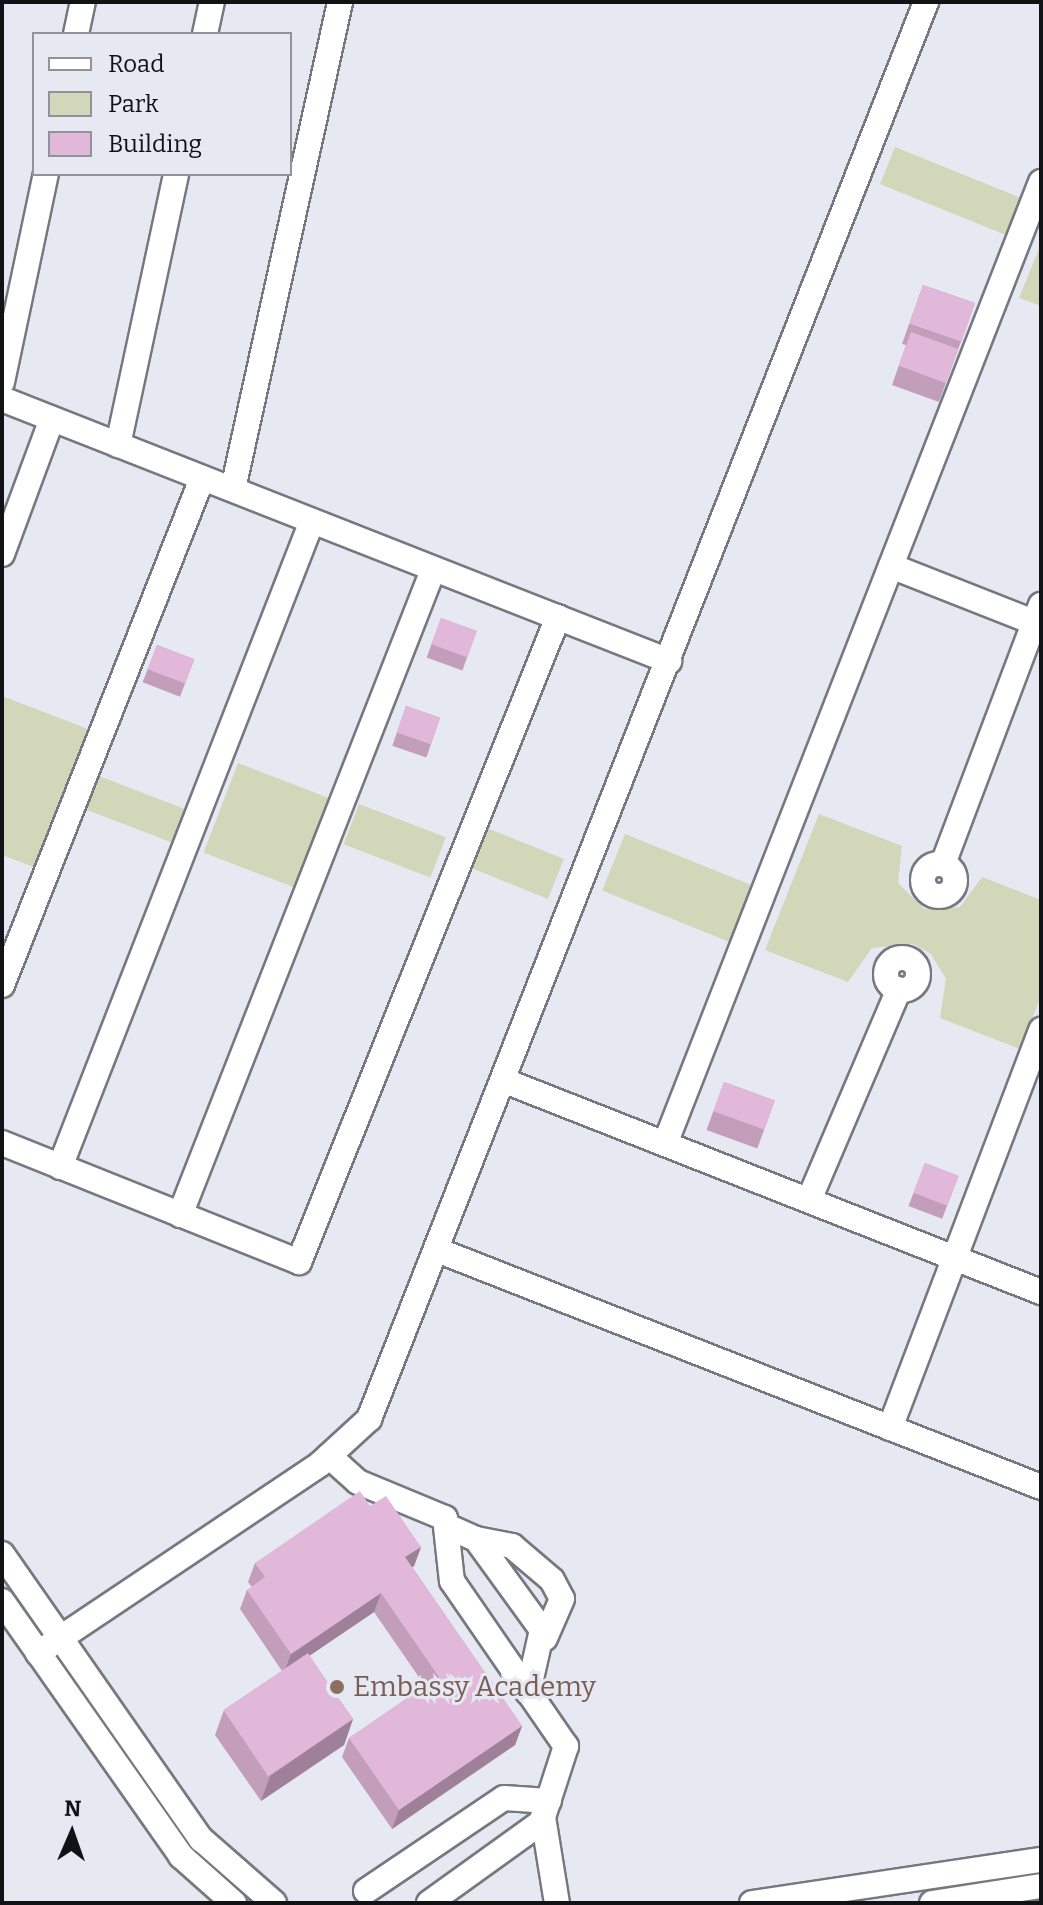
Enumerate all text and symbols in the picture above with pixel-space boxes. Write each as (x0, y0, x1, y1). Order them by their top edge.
legend (32, 32, 292, 176)
text: Road (108, 50, 164, 78)
text: Park (108, 90, 159, 118)
text: Building (108, 130, 202, 158)
place label: Embassy Academy (353, 1670, 596, 1704)
marker: Embassy Academy (328, 1678, 346, 1696)
north arrow (32, 1793, 112, 1873)
text: N (64, 1795, 82, 1822)

